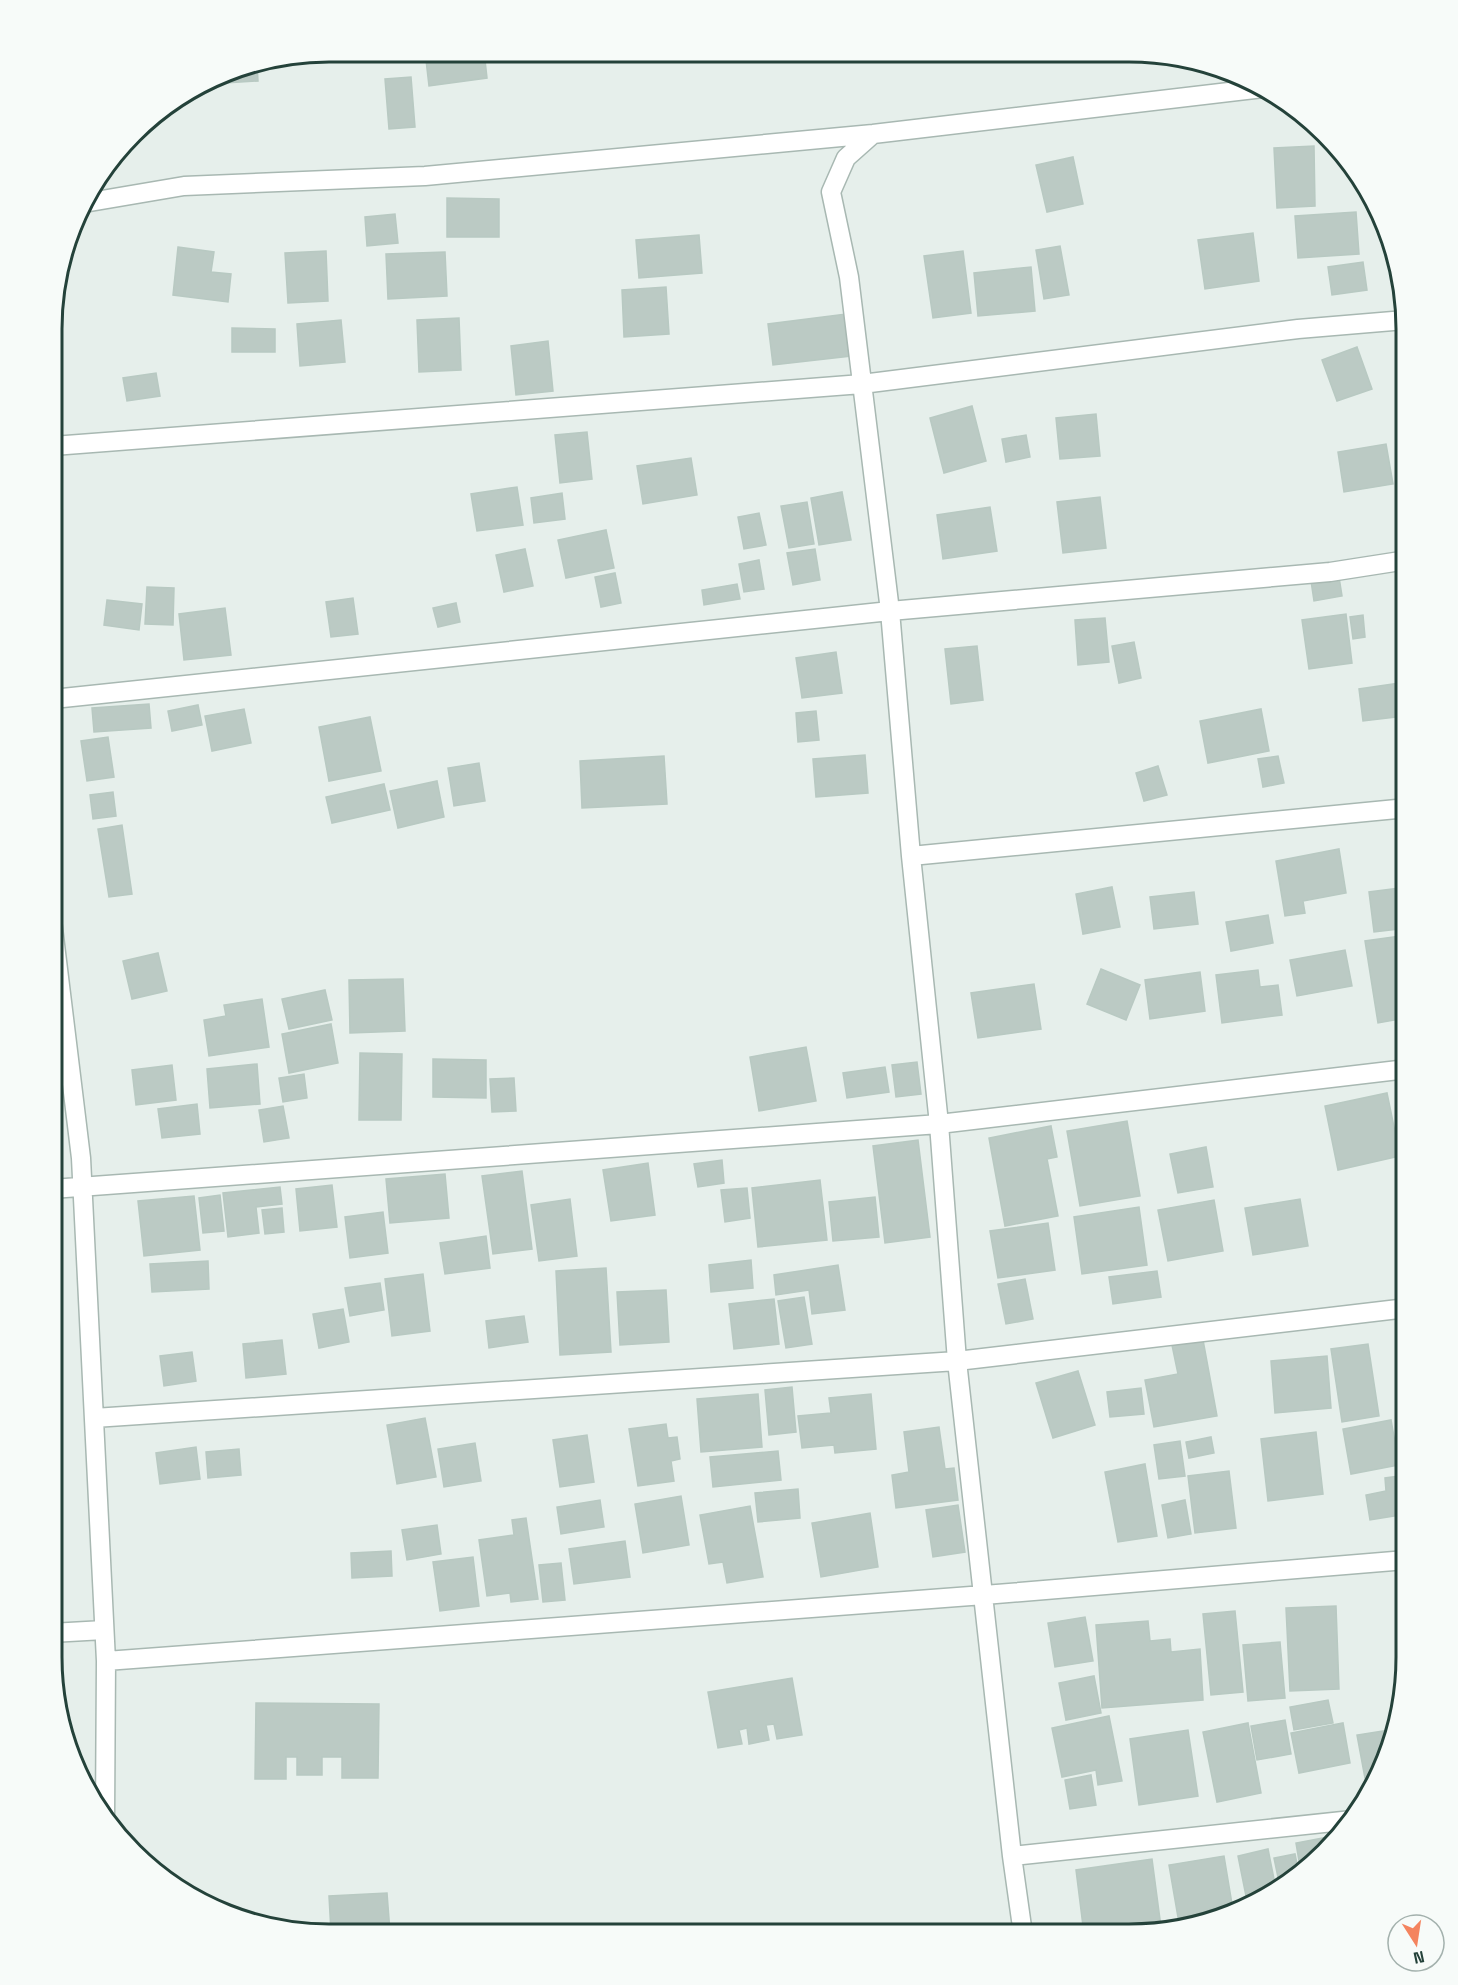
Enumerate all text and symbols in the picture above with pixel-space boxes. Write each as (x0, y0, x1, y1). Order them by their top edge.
north arrow (1386, 1913, 1446, 1973)
text: N (1412, 1946, 1426, 1969)

